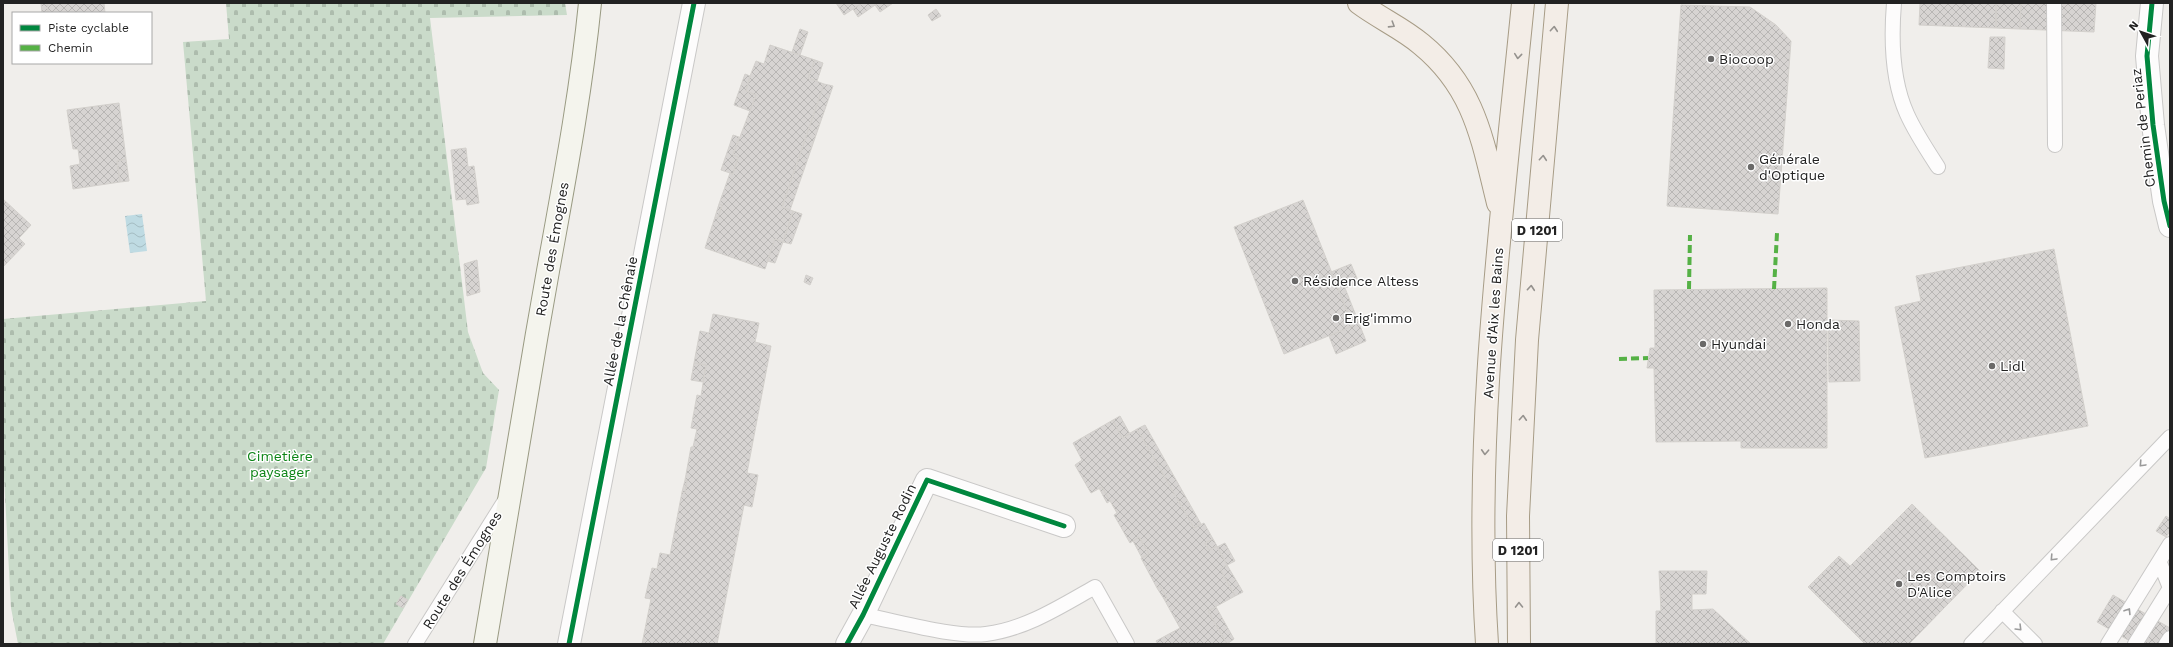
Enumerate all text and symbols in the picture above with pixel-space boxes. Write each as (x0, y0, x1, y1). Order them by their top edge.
legend (12, 12, 152, 64)
north arrow (2121, 12, 2161, 52)
text: N (2126, 19, 2141, 33)
one-way arrow (1388, 20, 1395, 27)
text: Piste cyclable (48, 21, 129, 35)
one-way arrow (1550, 26, 1559, 32)
text: Chemin (48, 41, 93, 55)
place label: Biocoop (1719, 51, 1774, 67)
one-way arrow (1513, 53, 1522, 59)
marker: Biocoop (1706, 54, 1716, 64)
street label: Chemin de Periaz (2128, 68, 2158, 188)
place label: Générale d'Optique (1759, 151, 1825, 183)
one-way arrow (1538, 155, 1547, 162)
marker: Générale d'Optique (1746, 162, 1756, 172)
street label: Route des Émognes (532, 181, 572, 317)
road number: D 1201 (1512, 219, 1562, 241)
street label: Avenue d'Aix les Bains (1480, 247, 1506, 399)
street label: Allée de la Chênaie (600, 255, 640, 387)
place label: Résidence Altess (1303, 273, 1419, 289)
marker: Résidence Altess (1290, 276, 1300, 286)
one-way arrow (1527, 285, 1536, 291)
place label: Erig'immo (1344, 310, 1412, 326)
marker: Erig'immo (1331, 313, 1341, 323)
place label: Honda (1796, 316, 1840, 332)
marker: Honda (1783, 319, 1793, 329)
place label: Hyundai (1711, 336, 1766, 352)
marker: Hyundai (1698, 339, 1708, 349)
place label: Lidl (2000, 358, 2026, 374)
marker: Lidl (1987, 361, 1997, 371)
one-way arrow (1518, 415, 1527, 421)
park label: Cimetière paysager (247, 448, 313, 480)
one-way arrow (1480, 449, 1489, 455)
one-way arrow (2139, 459, 2147, 467)
street label: Allée Auguste Rodin (845, 481, 919, 611)
street label: Route des Émognes (419, 508, 505, 632)
road number: D 1201 (1493, 539, 1543, 561)
one-way arrow (2051, 554, 2058, 561)
place label: Les Comptoirs D'Alice (1907, 568, 2006, 600)
marker: Les Comptoirs D'Alice (1894, 579, 1904, 589)
one-way arrow (1515, 602, 1523, 608)
one-way arrow (2124, 608, 2131, 615)
one-way arrow (2014, 623, 2022, 631)

